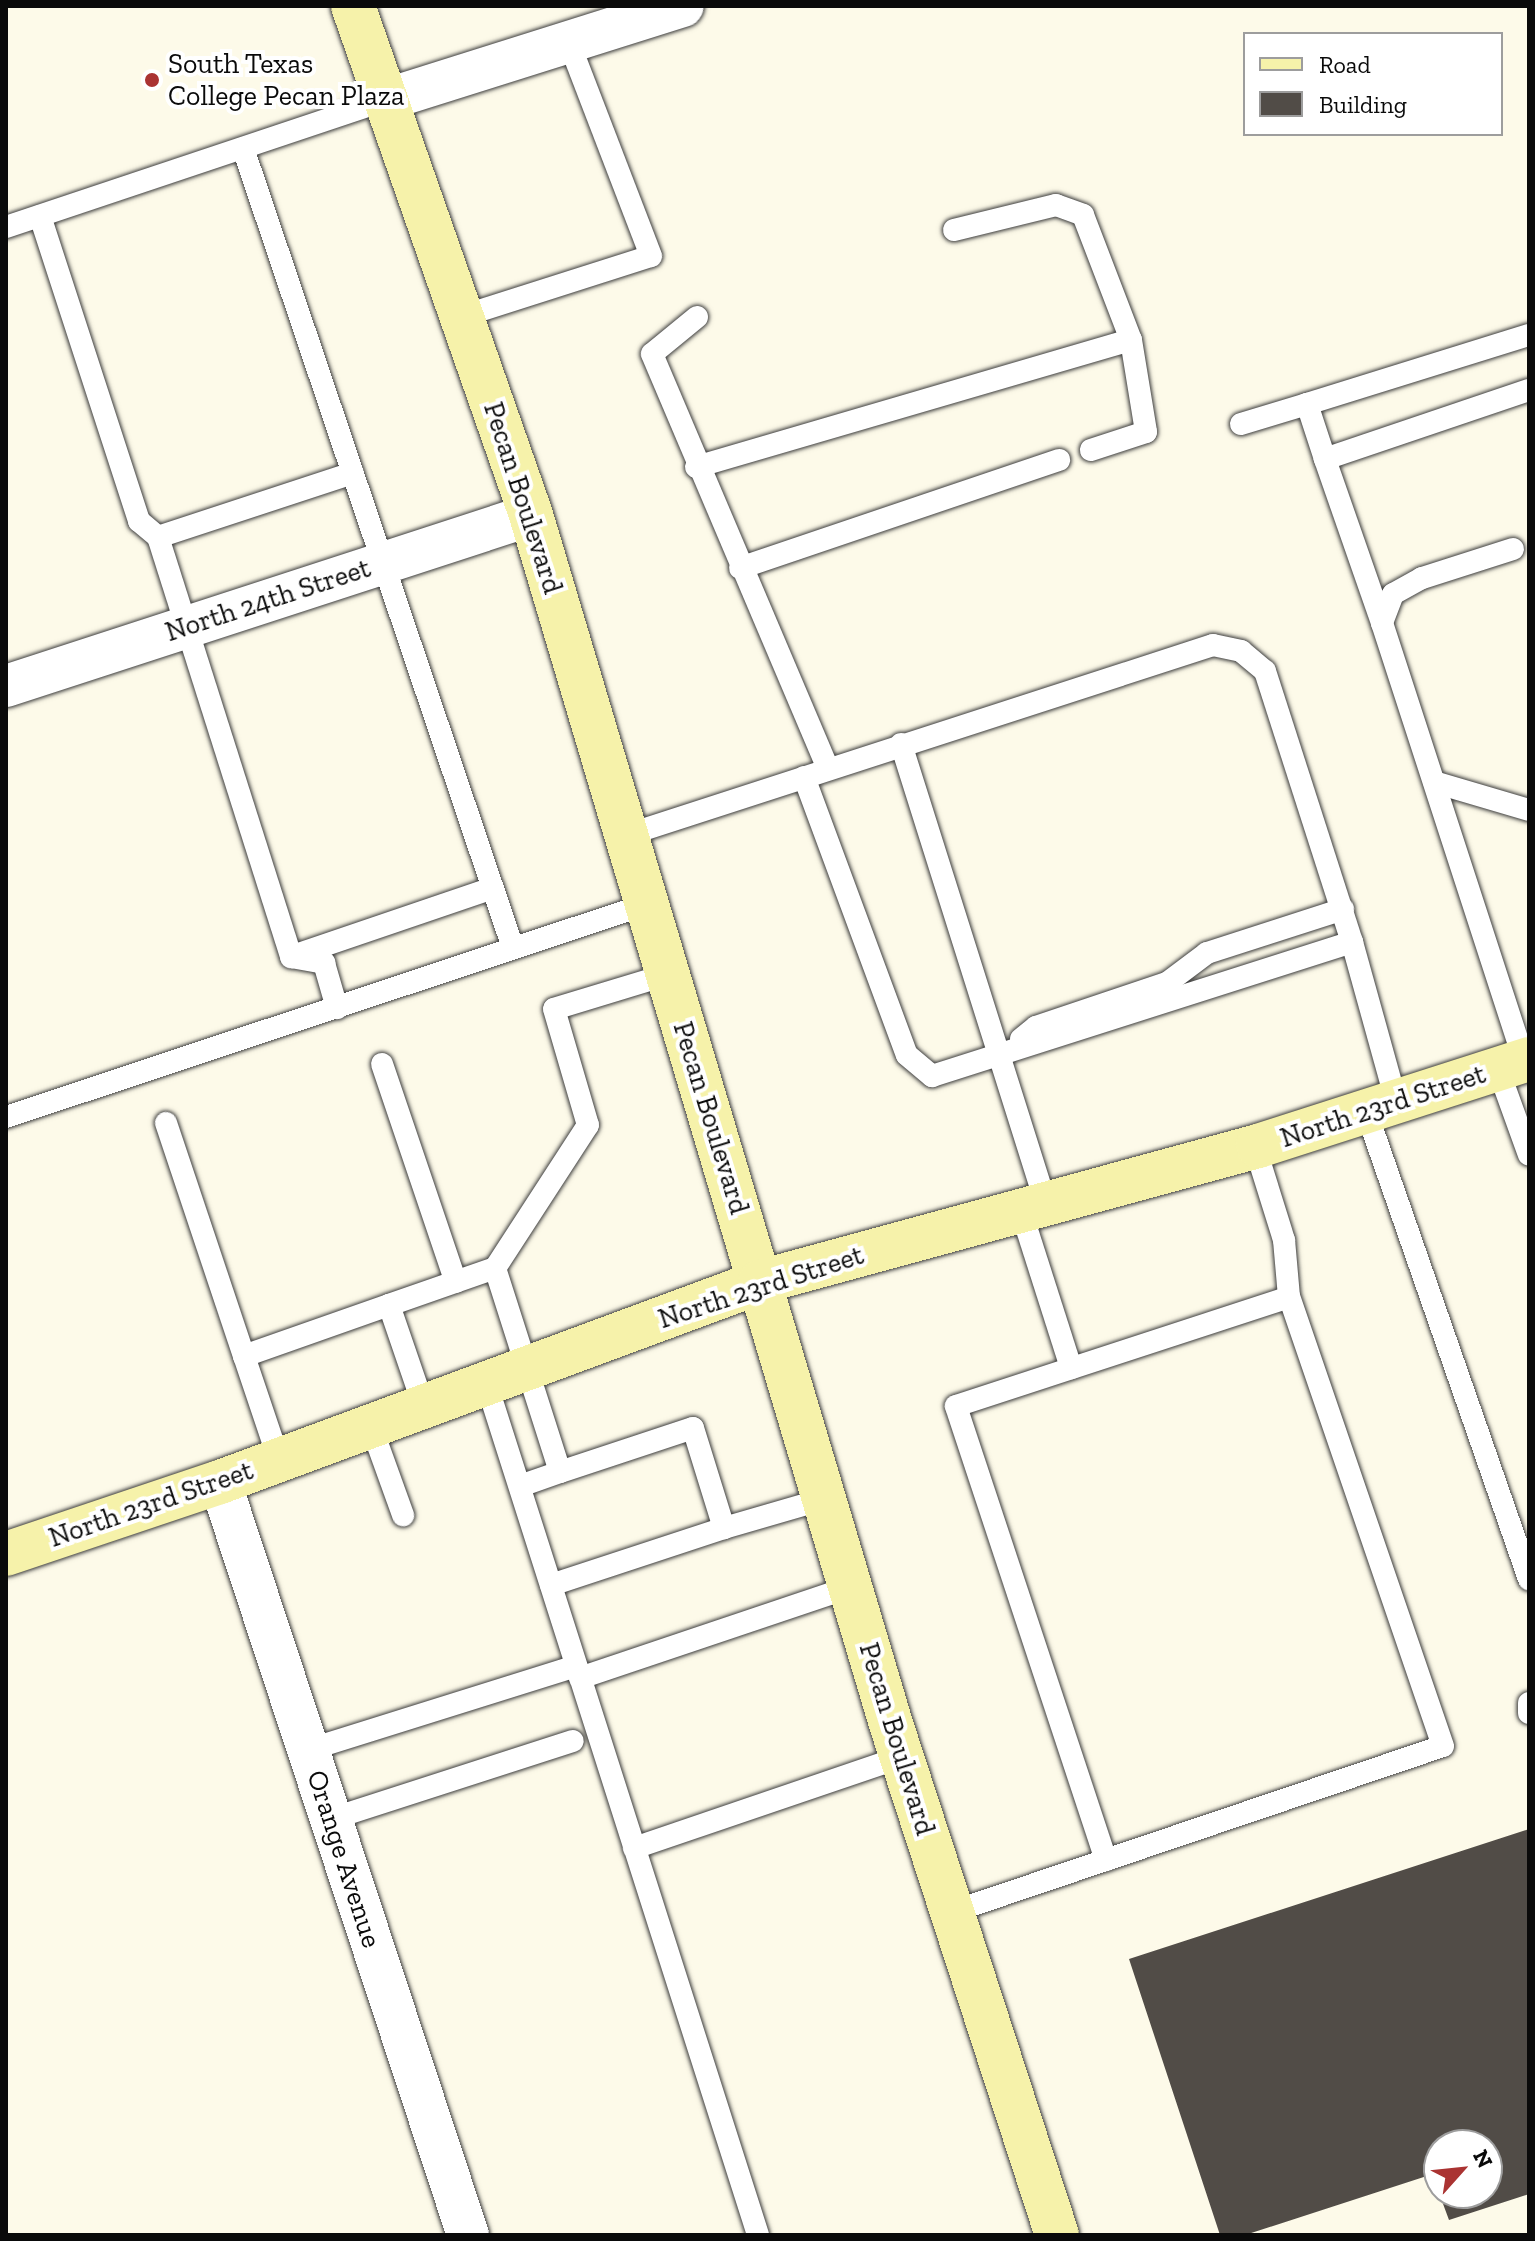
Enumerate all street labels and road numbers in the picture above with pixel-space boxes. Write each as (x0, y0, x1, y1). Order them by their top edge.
street label: Pecan Boulevard (476, 398, 570, 598)
street label: North 24th Street (161, 551, 375, 649)
street label: Pecan Boulevard (666, 1018, 756, 1218)
street label: North 23rd Street (1276, 1057, 1490, 1155)
street label: North 23rd Street (654, 1238, 868, 1336)
street label: North 23rd Street (44, 1453, 258, 1555)
street label: Pecan Boulevard (852, 1639, 942, 1839)
street label: Orange Avenue (299, 1766, 389, 1952)

